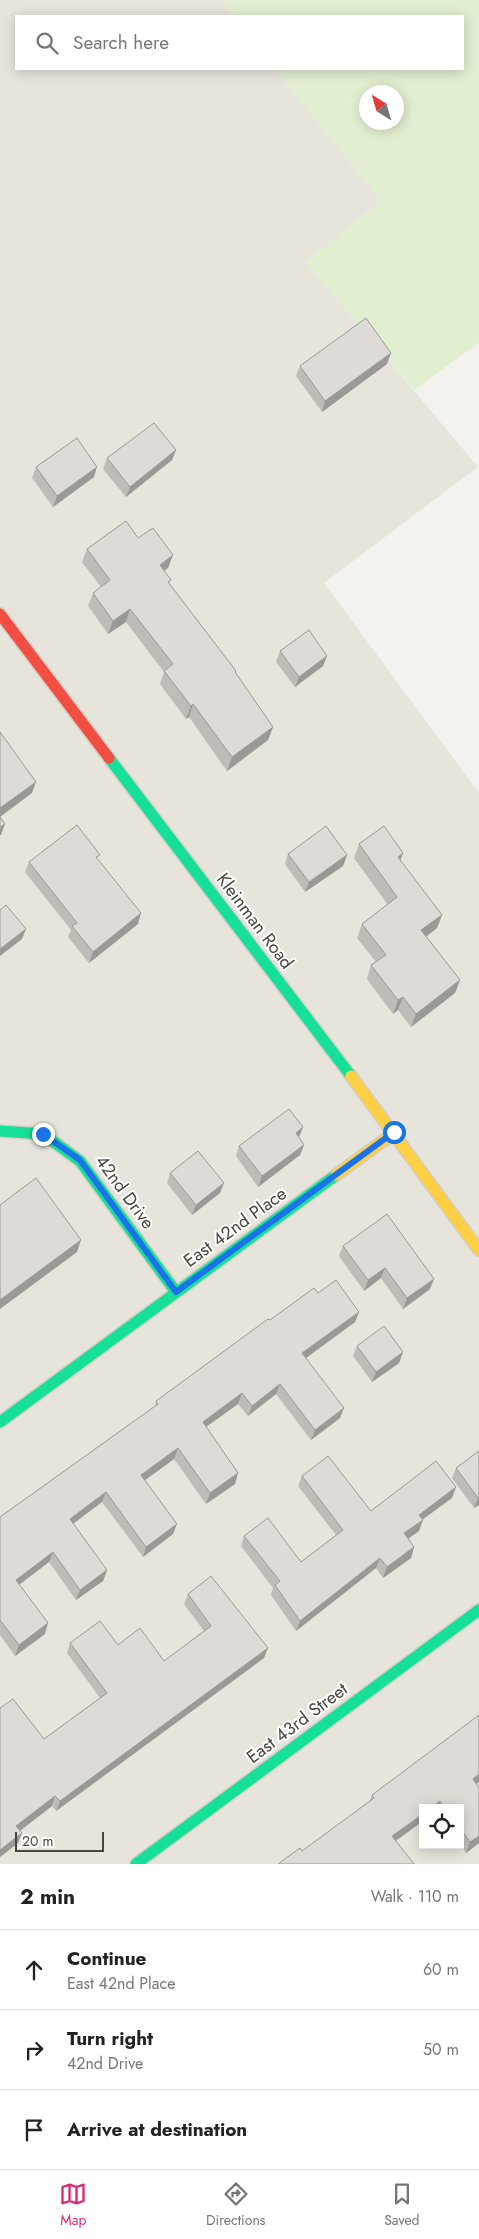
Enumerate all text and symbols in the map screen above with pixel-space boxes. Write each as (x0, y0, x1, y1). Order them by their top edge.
search box (15, 15, 464, 70)
icon: search (33, 29, 61, 57)
text: Search here (73, 29, 169, 56)
north arrow (359, 85, 404, 130)
street label: Kleinman Road (210, 868, 300, 974)
route start (383, 1121, 406, 1144)
route end (32, 1123, 55, 1146)
street label: 42nd Drive (89, 1150, 161, 1234)
street label: East 42nd Place (178, 1181, 292, 1273)
street label: East 43rd Street (241, 1676, 354, 1770)
map controls (419, 1804, 464, 1849)
button: locate (419, 1804, 464, 1849)
scale bar (15, 1829, 104, 1852)
text: 20 m (22, 1831, 54, 1851)
text: 2 min (20, 1882, 75, 1912)
text: Walk · 110 m (371, 1885, 459, 1908)
text: Continue (67, 1945, 146, 1972)
icon: ahead (20, 1956, 48, 1984)
text: 60 m (423, 1958, 459, 1981)
text: East 42nd Place (67, 1972, 175, 1995)
text: Turn right (67, 2025, 153, 2052)
icon: right (20, 2036, 48, 2064)
text: 50 m (423, 2038, 459, 2061)
text: 42nd Drive (67, 2052, 143, 2075)
icon: arrive (20, 2116, 48, 2144)
text: Arrive at destination (67, 2116, 247, 2143)
tab: Map (59, 2180, 87, 2230)
tab: Directions (206, 2180, 265, 2230)
tab: Saved (384, 2180, 420, 2230)

